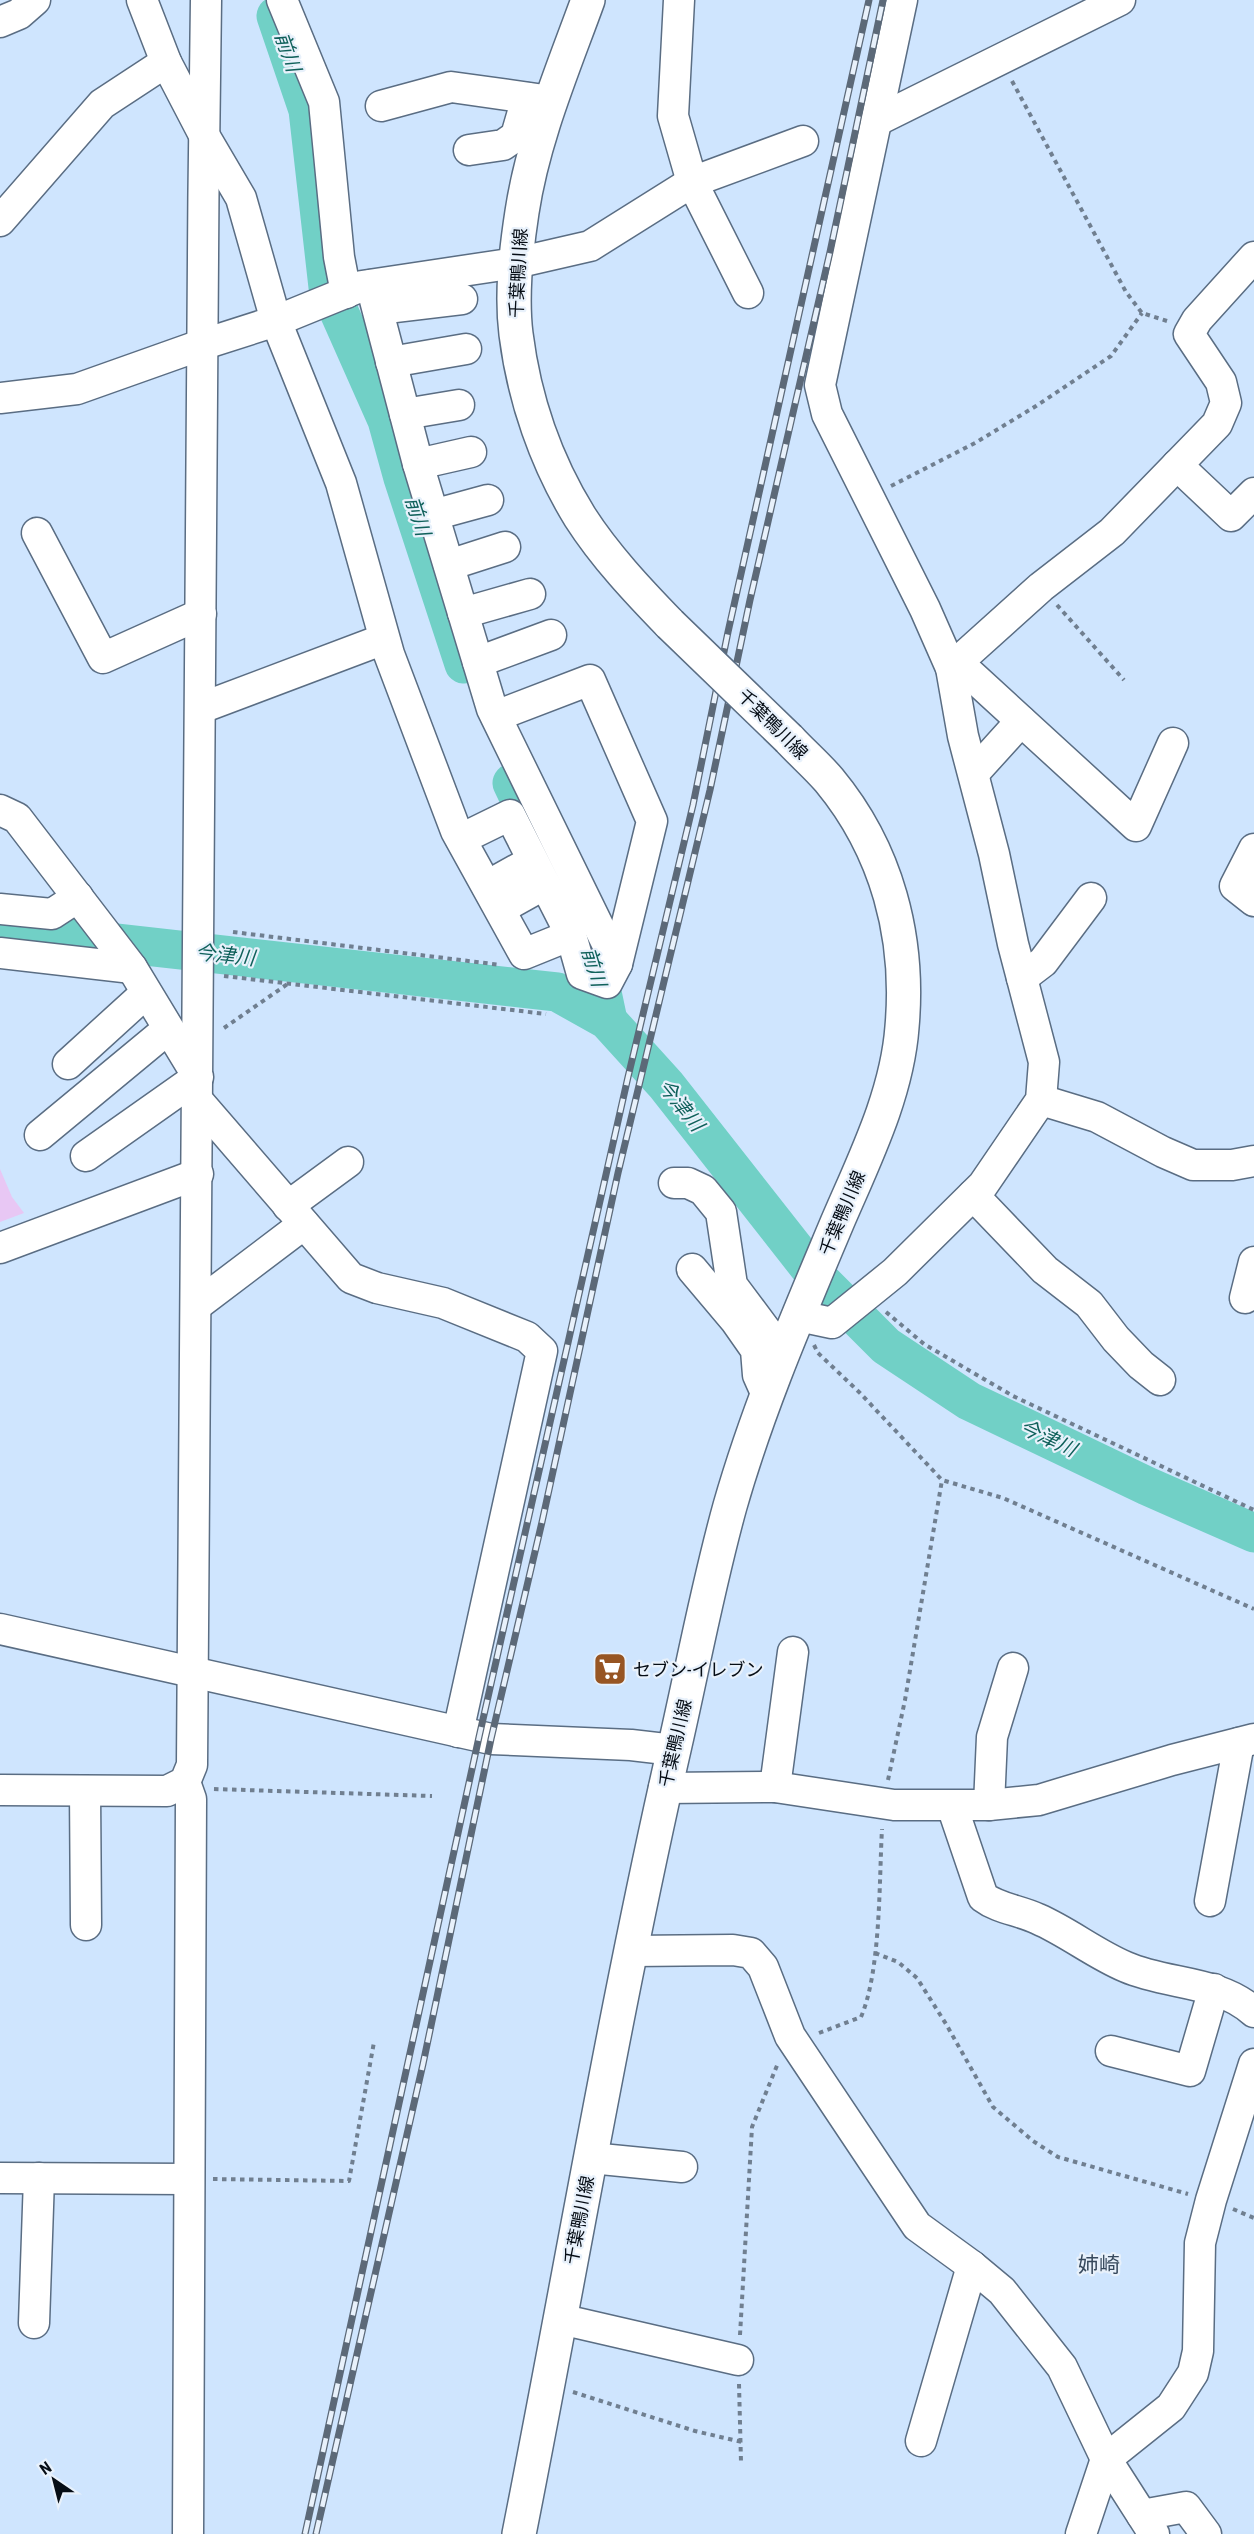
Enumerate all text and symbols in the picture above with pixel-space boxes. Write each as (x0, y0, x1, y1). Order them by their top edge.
water label: 前川 (270, 29, 307, 77)
street label: 千葉鴨川線 (505, 228, 531, 318)
water label: 前川 (400, 493, 436, 541)
street label: 千葉鴨川線 (734, 685, 812, 763)
water label: 今津川 (194, 940, 258, 970)
water label: 前川 (577, 944, 612, 992)
water label: 今津川 (653, 1074, 710, 1137)
street label: 千葉鴨川線 (815, 1167, 869, 1259)
water label: 今津川 (1016, 1414, 1082, 1462)
supermarket icon: セブン-イレブン (592, 1651, 628, 1687)
place label: セブン-イレブン (633, 1659, 763, 1680)
street label: 千葉鴨川線 (655, 1697, 695, 1789)
street label: 千葉鴨川線 (560, 2174, 598, 2266)
district label: 姉崎 (1078, 2253, 1120, 2277)
north arrow (24, 2450, 84, 2510)
text: N (36, 2458, 55, 2479)

